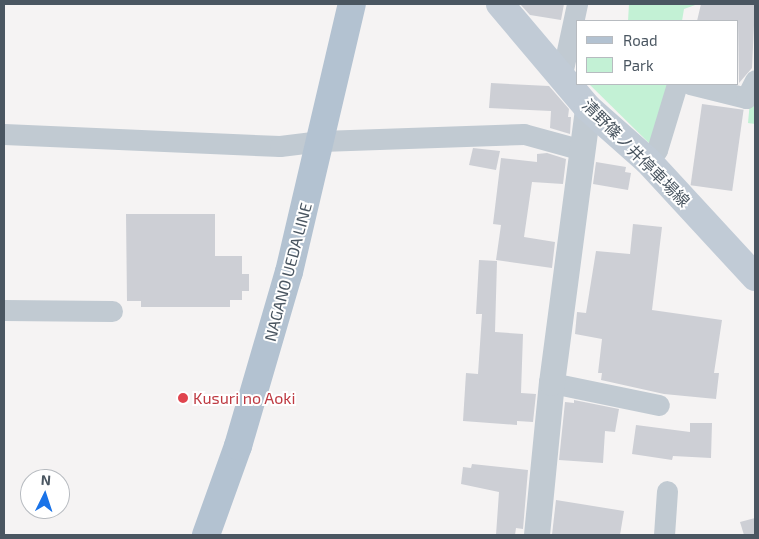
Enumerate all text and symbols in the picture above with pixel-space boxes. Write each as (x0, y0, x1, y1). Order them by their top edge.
legend (576, 20, 739, 85)
text: Road (623, 31, 658, 49)
text: Park (623, 56, 654, 74)
street label: 清野篠ノ井停車場線 (578, 95, 694, 211)
street label: NAGANO UEDA LINE (260, 200, 316, 344)
place label: Kusuri no Aoki (193, 388, 296, 408)
marker: Kusuri no Aoki (177, 392, 189, 404)
north arrow (20, 469, 70, 519)
text: N (40, 471, 52, 488)

